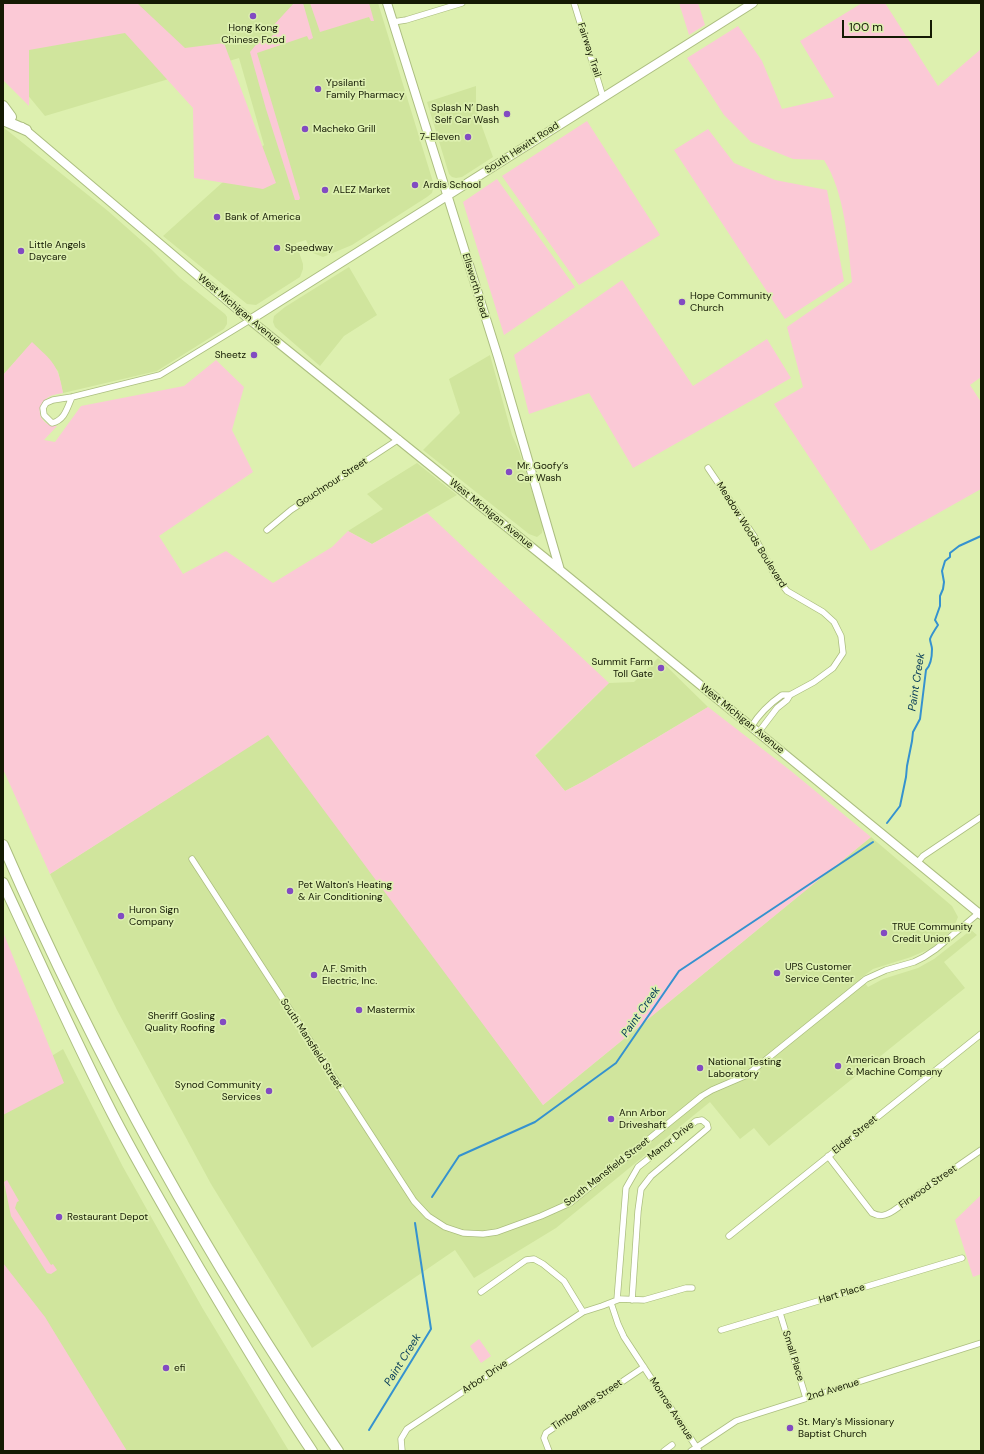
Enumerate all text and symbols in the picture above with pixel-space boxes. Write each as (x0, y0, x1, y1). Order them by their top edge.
marker: Hong Kong Chinese Food (248, 11, 258, 21)
scale bar (844, 12, 934, 38)
text: 100 m (849, 19, 883, 35)
street label: Fairway Trail (575, 21, 603, 79)
place label: Hong Kong Chinese Food (221, 22, 285, 46)
place label: Ypsilanti Family Pharmacy (326, 77, 405, 100)
marker: Ypsilanti Family Pharmacy (313, 84, 323, 94)
place label: Splash N’ Dash Self Car Wash (431, 102, 499, 126)
marker: Splash N’ Dash Self Car Wash (502, 109, 512, 119)
street label: South Hewitt Road (483, 120, 561, 176)
place label: Macheko Grill (313, 123, 375, 135)
marker: Macheko Grill (300, 124, 310, 134)
place label: 7-Eleven (420, 131, 460, 143)
marker: 7-Eleven (463, 132, 473, 142)
place label: Ardis School (423, 179, 481, 191)
marker: Ardis School (410, 180, 420, 190)
place label: ALEZ Market (333, 184, 390, 196)
marker: ALEZ Market (320, 185, 330, 195)
place label: Bank of America (225, 211, 300, 223)
marker: Bank of America (212, 212, 222, 222)
place label: Little Angels Daycare (29, 239, 86, 262)
place label: Speedway (285, 242, 333, 254)
marker: Speedway (272, 243, 282, 253)
marker: Little Angels Daycare (16, 246, 26, 256)
street label: Ellsworth Road (459, 252, 491, 320)
street label: West Michigan Avenue (195, 272, 283, 348)
place label: Hope Community Church (690, 290, 772, 314)
marker: Hope Community Church (677, 297, 687, 307)
place label: Sheetz (215, 349, 246, 361)
marker: Sheetz (249, 350, 259, 360)
street label: Gouchnour Street (294, 455, 370, 511)
place label: Mr. Goofy’s Car Wash (517, 460, 568, 484)
marker: Mr. Goofy’s Car Wash (504, 467, 514, 477)
street label: West Michigan Avenue (447, 477, 535, 551)
street label: Meadow Woods Boulevard (713, 480, 789, 590)
water label: Paint Creek (906, 652, 928, 712)
place label: Summit Farm Toll Gate (592, 656, 653, 680)
marker: Summit Farm Toll Gate (656, 663, 666, 673)
street label: West Michigan Avenue (698, 682, 786, 756)
place label: Pet Walton's Heating & Air Conditioning (298, 879, 392, 902)
marker: Pet Walton's Heating & Air Conditioning (285, 886, 295, 896)
place label: Huron Sign Company (129, 904, 179, 928)
marker: Huron Sign Company (116, 911, 126, 921)
place label: TRUE Community Credit Union (892, 921, 973, 944)
marker: TRUE Community Credit Union (879, 928, 889, 938)
place label: UPS Customer Service Center (785, 961, 854, 984)
place label: A.F. Smith Electric, Inc. (322, 963, 377, 986)
marker: UPS Customer Service Center (772, 968, 782, 978)
marker: A.F. Smith Electric, Inc. (309, 970, 319, 980)
water label: Paint Creek (619, 984, 663, 1040)
street label: South Mansfield Street (277, 997, 345, 1091)
place label: Mastermix (367, 1004, 415, 1016)
marker: Mastermix (354, 1005, 364, 1015)
place label: Sheriff Gosling Quality Roofing (145, 1010, 215, 1034)
marker: Sheriff Gosling Quality Roofing (218, 1017, 228, 1027)
place label: American Broach & Machine Company (846, 1054, 943, 1078)
place label: National Testing Laboratory (708, 1056, 781, 1080)
marker: American Broach & Machine Company (833, 1061, 843, 1071)
marker: National Testing Laboratory (695, 1063, 705, 1073)
place label: Synod Community Services (175, 1079, 261, 1102)
marker: Synod Community Services (264, 1086, 274, 1096)
place label: Ann Arbor Driveshaft (619, 1107, 666, 1130)
street label: Elder Street (830, 1113, 880, 1157)
marker: Ann Arbor Driveshaft (606, 1114, 616, 1124)
street label: Manor Drive (645, 1119, 697, 1163)
street label: South Mansfield Street (562, 1135, 652, 1209)
street label: Firwood Street (897, 1163, 959, 1211)
place label: Restaurant Depot (67, 1211, 148, 1223)
marker: Restaurant Depot (54, 1212, 64, 1222)
street label: Hart Place (818, 1281, 866, 1307)
street label: Small Place (780, 1329, 806, 1383)
water label: Paint Creek (382, 1332, 424, 1388)
street label: Arbor Drive (460, 1357, 510, 1397)
place label: efi (174, 1362, 185, 1374)
marker: efi (161, 1363, 171, 1373)
street label: Monroe Avenue (646, 1376, 696, 1442)
street label: 2nd Avenue (805, 1376, 861, 1404)
street label: Timberlane Street (549, 1377, 625, 1433)
place label: St. Mary's Missionary Baptist Church (798, 1416, 894, 1440)
marker: St. Mary's Missionary Baptist Church (785, 1423, 795, 1433)

